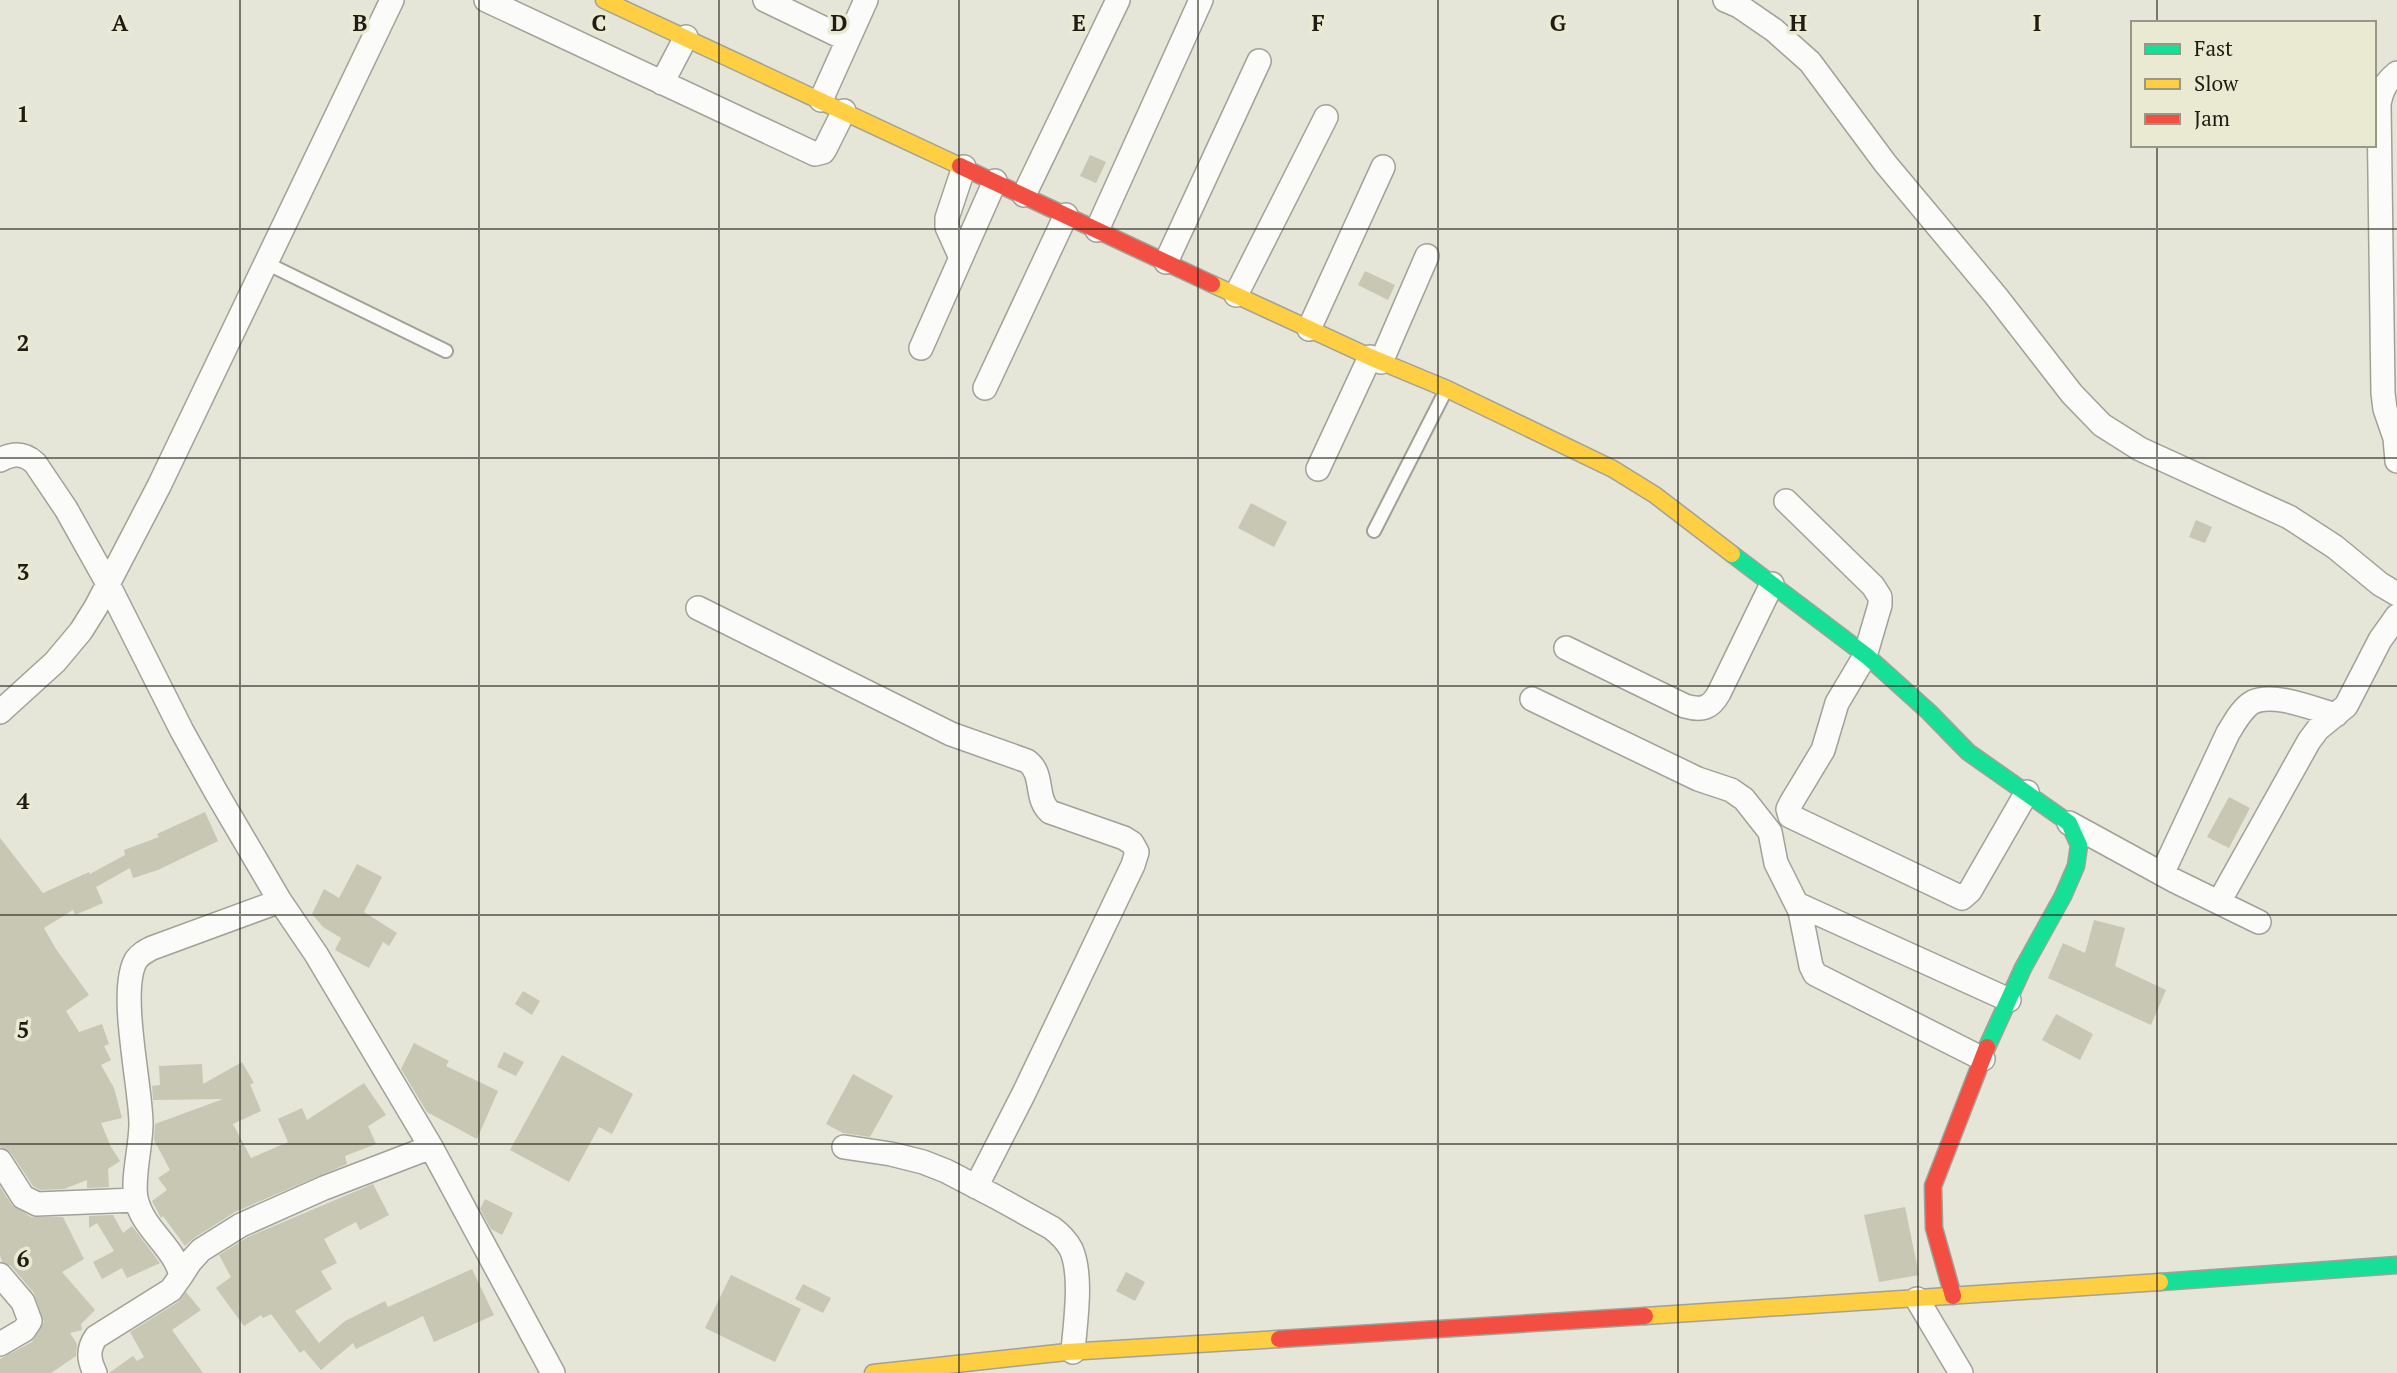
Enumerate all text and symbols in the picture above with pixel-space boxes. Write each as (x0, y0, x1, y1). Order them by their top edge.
text: A (112, 7, 129, 38)
text: B (353, 7, 368, 38)
text: C (592, 7, 607, 38)
text: D (831, 7, 848, 38)
text: E (1072, 7, 1086, 38)
text: F (1311, 7, 1325, 38)
text: G (1550, 7, 1567, 38)
text: H (1789, 7, 1807, 38)
text: I (2033, 7, 2041, 38)
legend (2131, 21, 2376, 147)
text: Fast (2194, 34, 2233, 62)
text: Slow (2194, 69, 2239, 97)
text: 1 (17, 98, 30, 129)
text: Jam (2194, 104, 2230, 132)
text: 2 (17, 327, 30, 358)
text: 3 (17, 556, 30, 587)
text: 4 (17, 785, 30, 816)
text: 5 (17, 1014, 30, 1045)
text: 6 (17, 1243, 30, 1274)

